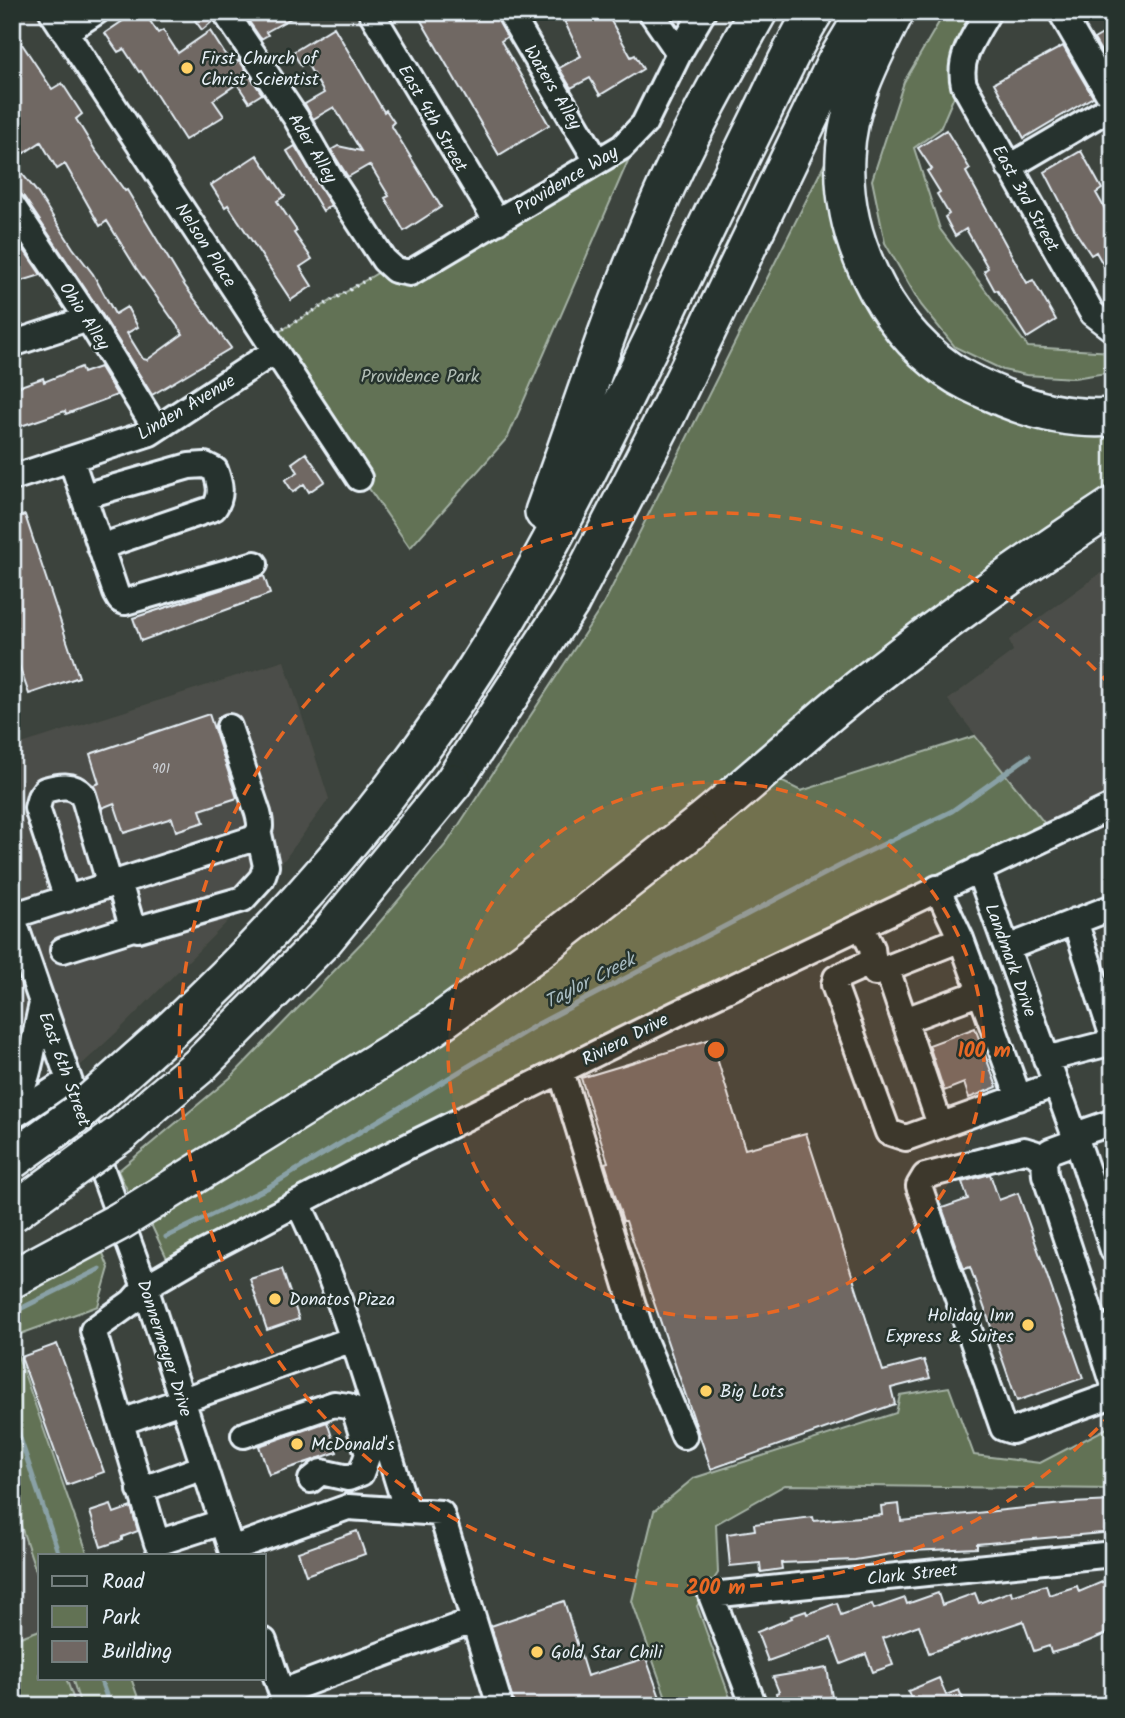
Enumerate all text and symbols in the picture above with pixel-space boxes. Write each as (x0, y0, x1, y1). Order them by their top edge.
street label: Waters Alley (515, 40, 589, 136)
place label: First Church of Christ Scientist (201, 45, 320, 95)
street label: East 4th Street (389, 59, 475, 179)
marker: First Church of Christ Scientist (179, 60, 195, 76)
street label: Ader Alley (279, 108, 344, 190)
street label: Providence Way (509, 139, 625, 224)
street label: East 3rd Street (983, 140, 1067, 259)
street label: Nelson Place (166, 198, 243, 294)
street label: Ohio Alley (51, 277, 117, 357)
park label: Providence Park (361, 363, 480, 392)
street label: Linden Avenue (132, 367, 242, 449)
house number: 901 (152, 758, 170, 780)
street label: Landmark Drive (976, 900, 1044, 1021)
water label: Taylor Creek (539, 945, 644, 1018)
street label: Riviera Drive (577, 1006, 674, 1075)
street label: East 6th Street (29, 1008, 98, 1132)
text: 100 m (957, 1035, 1011, 1068)
centre of rings (704, 1038, 728, 1062)
street label: Donnermeyer Drive (128, 1276, 199, 1421)
place label: Donatos Pizza (289, 1286, 395, 1315)
marker: Donatos Pizza (267, 1291, 283, 1307)
place label: Holiday Inn Express & Suites (885, 1302, 1014, 1352)
marker: Holiday Inn Express & Suites (1020, 1317, 1036, 1333)
place label: Big Lots (720, 1378, 784, 1407)
marker: Big Lots (698, 1383, 714, 1399)
place label: McDonald's (311, 1431, 395, 1460)
marker: McDonald's (289, 1436, 305, 1452)
legend (38, 1554, 266, 1680)
street label: Clark Street (865, 1556, 960, 1595)
text: Road (102, 1566, 145, 1599)
text: 200 m (686, 1572, 746, 1605)
text: Park (102, 1602, 140, 1635)
text: Building (102, 1636, 172, 1669)
place label: Gold Star Chili (551, 1639, 663, 1668)
marker: Gold Star Chili (529, 1644, 545, 1660)

